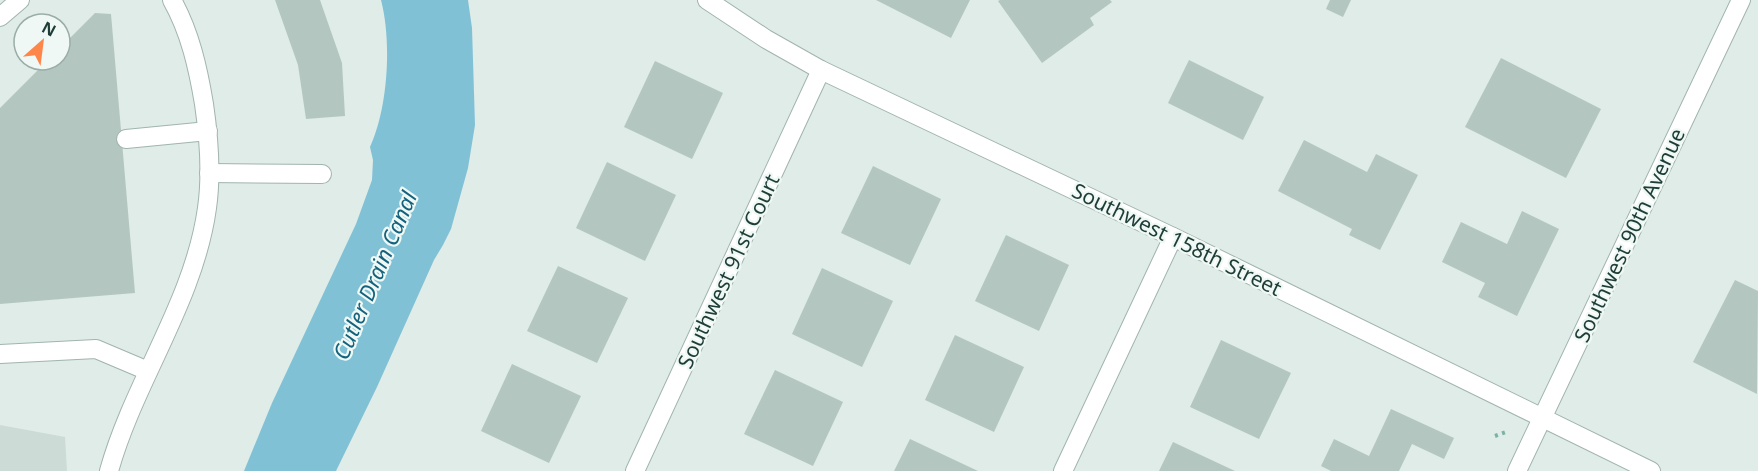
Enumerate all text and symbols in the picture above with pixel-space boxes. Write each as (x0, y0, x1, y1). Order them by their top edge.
north arrow (12, 12, 72, 72)
text: N (38, 16, 60, 42)
street label: Southwest 90th Avenue (1567, 123, 1691, 347)
street label: Southwest 91st Court (671, 169, 786, 373)
street label: Southwest 158th Street (1068, 176, 1287, 302)
water label: Cutler Drain Canal (325, 185, 423, 364)

